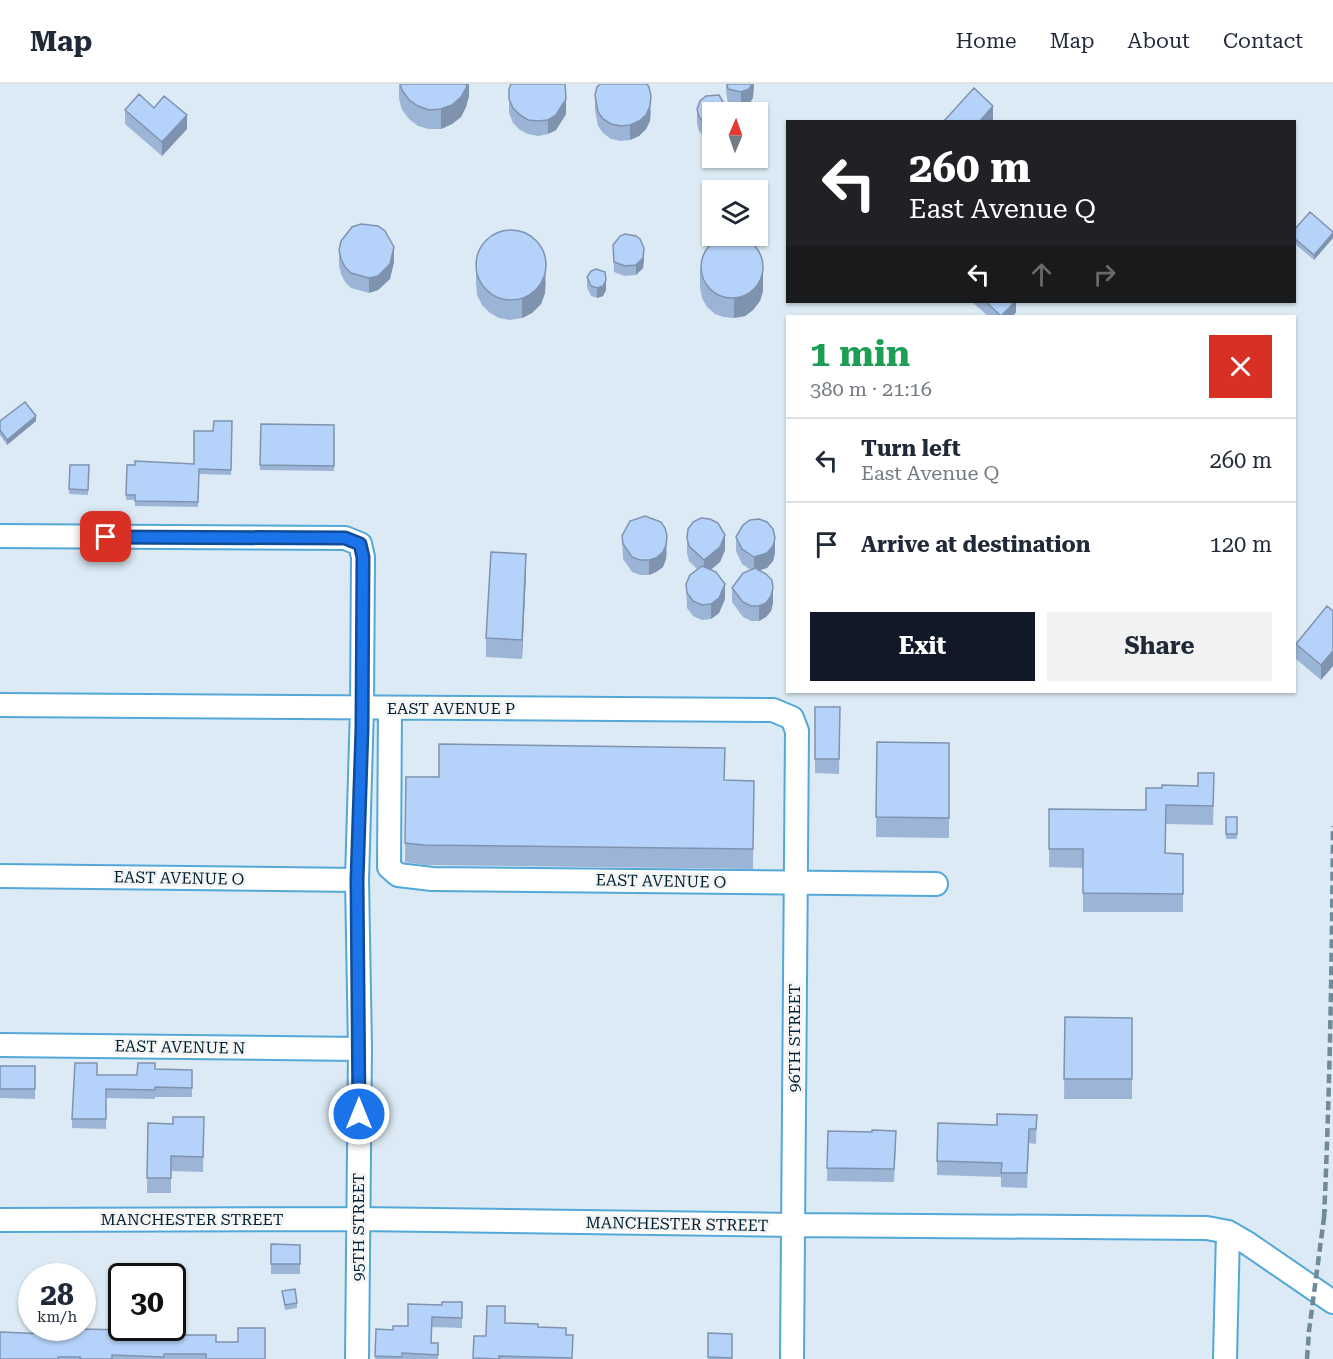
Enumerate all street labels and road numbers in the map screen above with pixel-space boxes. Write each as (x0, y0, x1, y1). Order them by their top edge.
street label: EAST AVENUE P (387, 699, 515, 718)
street label: EAST AVENUE O (114, 867, 244, 889)
street label: EAST AVENUE O (596, 870, 726, 892)
street label: 96TH STREET (785, 983, 804, 1092)
street label: EAST AVENUE N (114, 1036, 246, 1058)
street label: 95TH STREET (349, 1172, 368, 1281)
street label: MANCHESTER STREET (101, 1210, 284, 1229)
street label: MANCHESTER STREET (585, 1213, 769, 1235)

